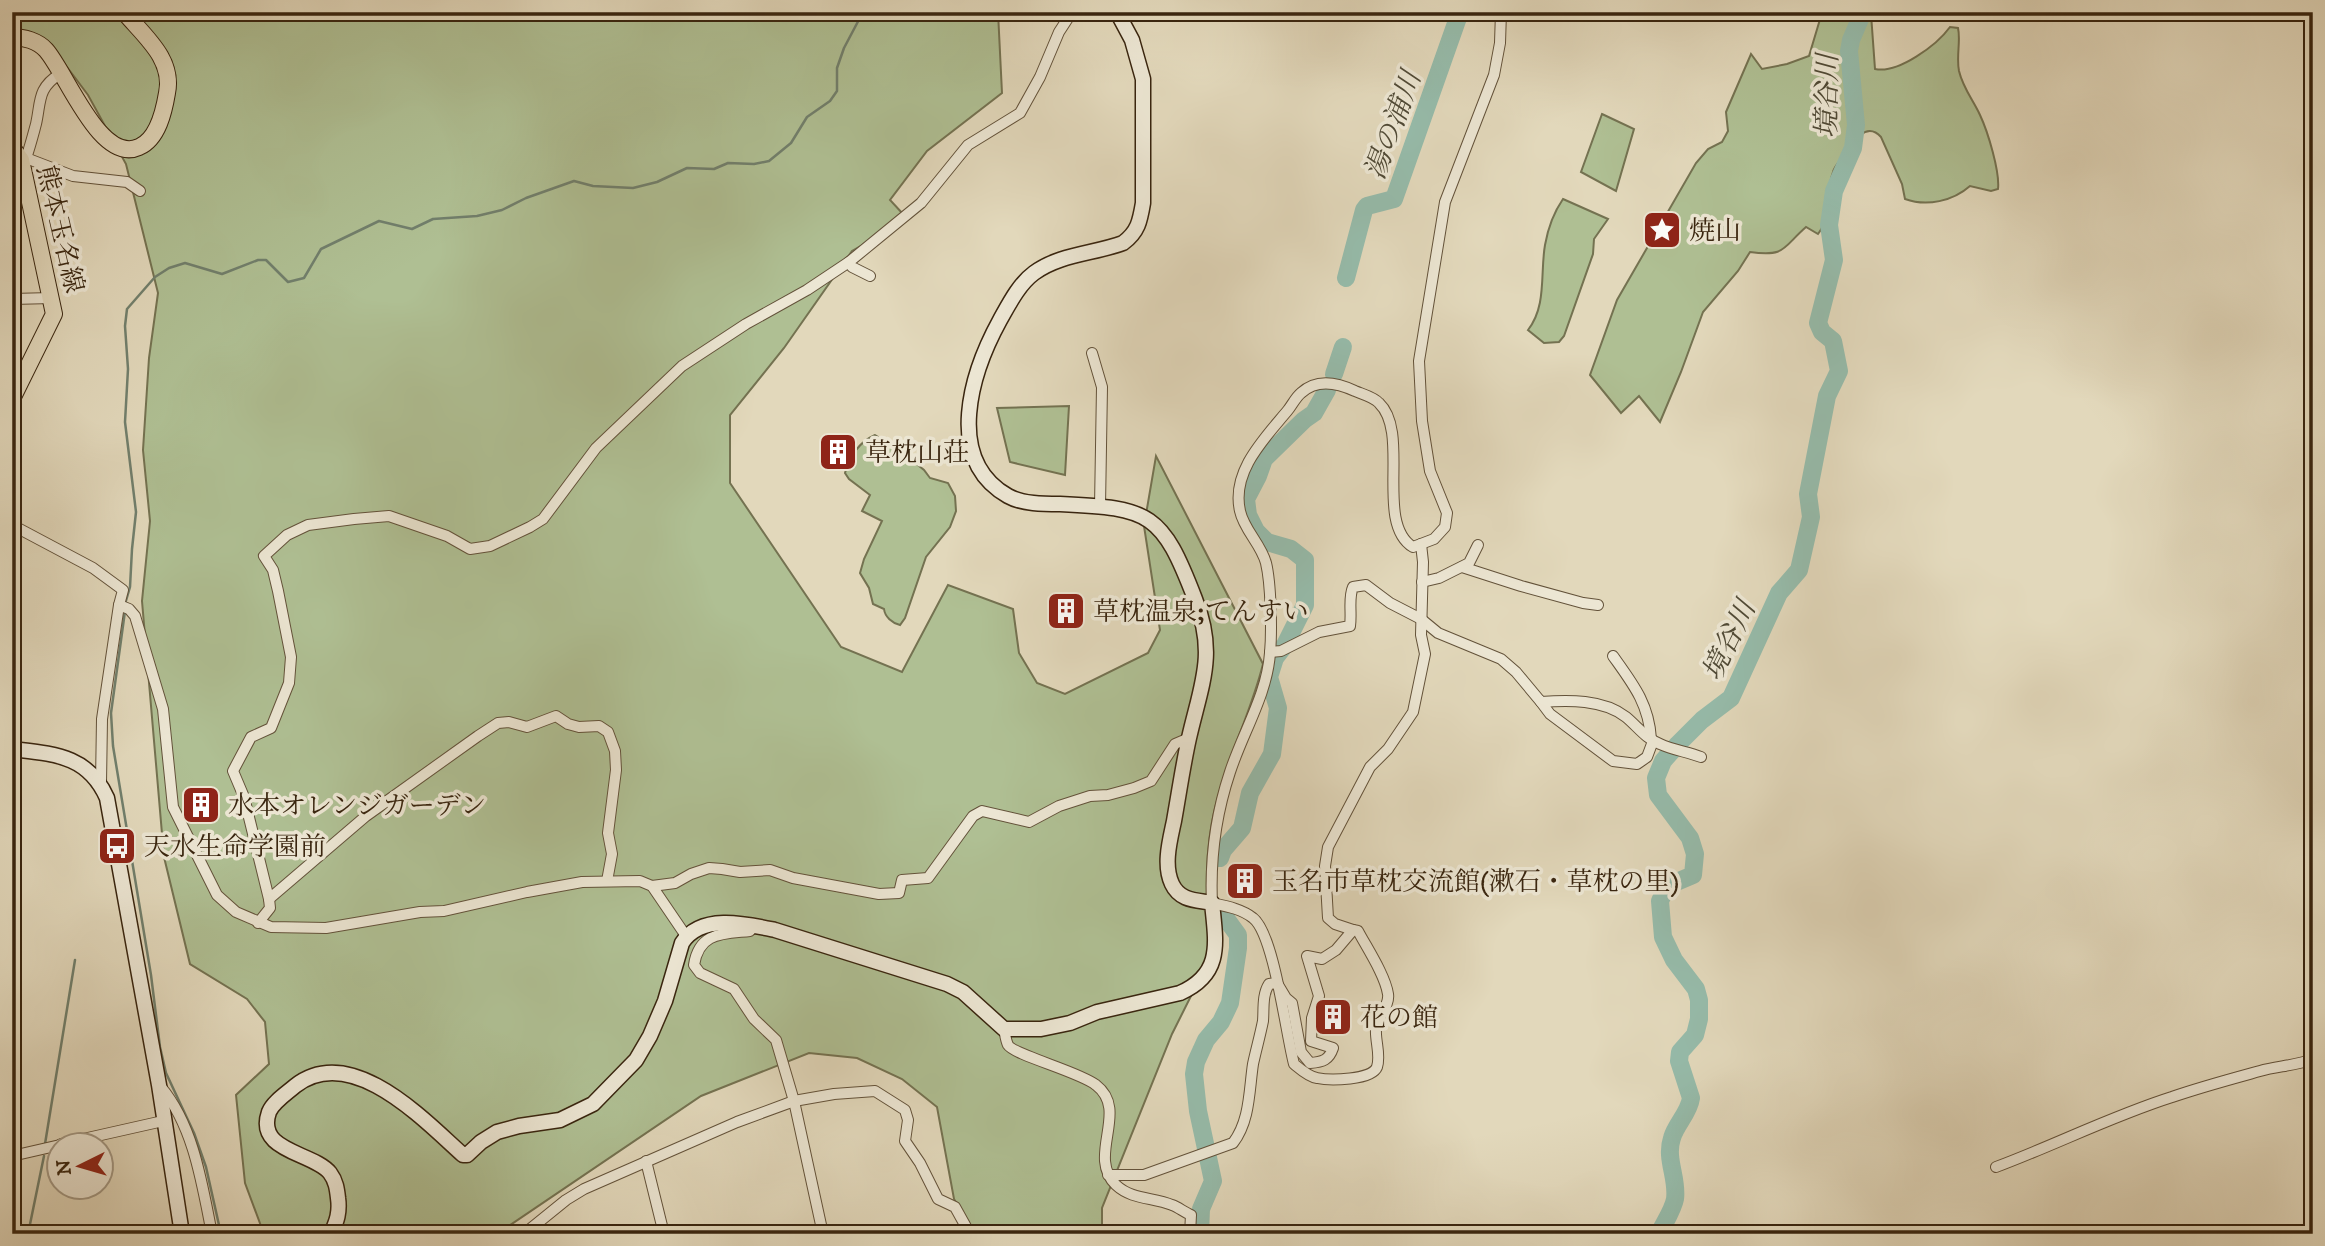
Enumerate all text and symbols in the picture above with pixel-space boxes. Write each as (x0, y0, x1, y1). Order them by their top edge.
water label: 境谷川 (1809, 51, 1846, 138)
water label: 湯の浦川 (1358, 64, 1430, 184)
street label: 熊本玉名線 (29, 162, 90, 296)
place icon: 焼山 (1641, 209, 1683, 251)
place label: 焼山 (1689, 215, 1741, 248)
building icon: 草枕山荘 (817, 431, 859, 473)
place label: 草枕山荘 (865, 437, 969, 470)
building icon: 草枕温泉;てんすい (1045, 590, 1087, 632)
water label: 境谷川 (1695, 593, 1765, 686)
place label: 草枕温泉;てんすい (1093, 596, 1309, 629)
building icon: 水本オレンジガーデン (180, 784, 222, 826)
place label: 水本オレンジガーデン (228, 790, 486, 823)
bus stop icon: 天水生命学園前 (96, 825, 138, 867)
place label: 天水生命学園前 (144, 831, 326, 864)
building icon: 玉名市草枕交流館(漱石・草枕の里) (1224, 860, 1266, 902)
place label: 玉名市草枕交流館(漱石・草枕の里) (1272, 866, 1679, 899)
building icon: 花の館 (1312, 996, 1354, 1038)
place label: 花の館 (1360, 1002, 1438, 1035)
north arrow (46, 1130, 116, 1200)
text: N (52, 1158, 77, 1176)

